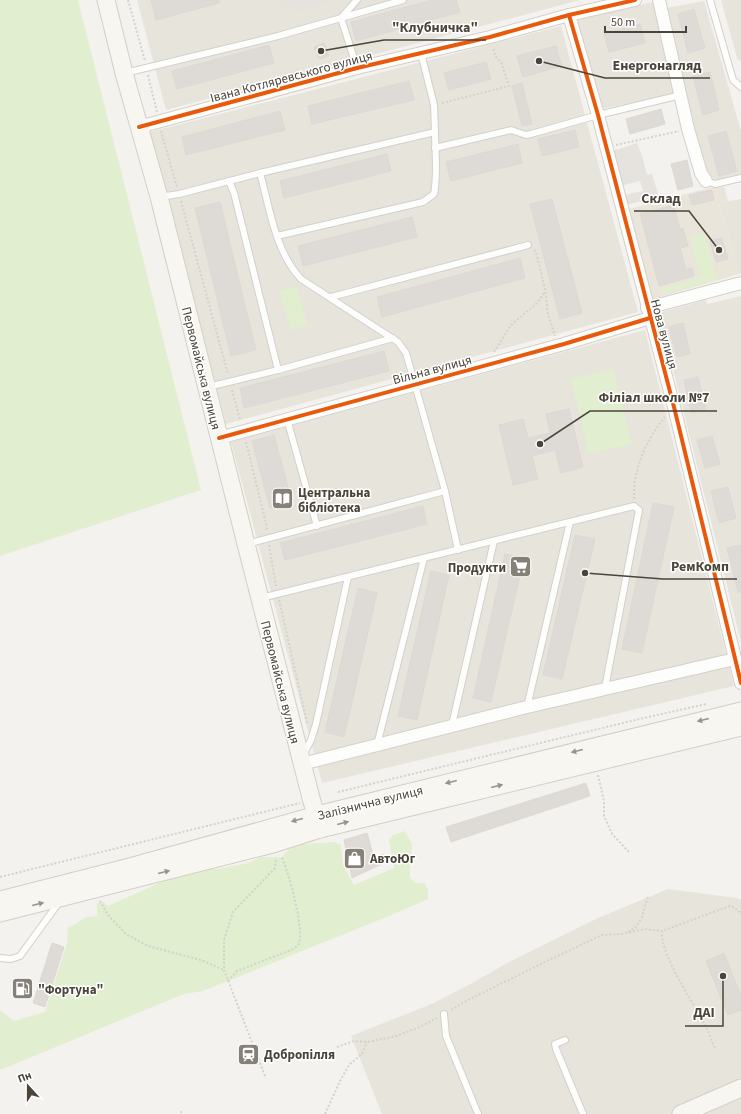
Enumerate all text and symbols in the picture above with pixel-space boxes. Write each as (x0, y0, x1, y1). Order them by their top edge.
scale bar (605, 8, 686, 34)
callout: "Клубничка" (384, 14, 486, 40)
text: 50 m (611, 14, 635, 31)
text: "Клубничка" (392, 18, 478, 38)
street label: Івана Котляревського вулиця (208, 47, 374, 107)
callout: Енергонагляд (605, 52, 710, 78)
text: Енергонагляд (612, 56, 702, 76)
callout: Склад (634, 185, 689, 211)
text: Склад (641, 189, 682, 209)
street label: Нова вулиця (646, 297, 682, 371)
street label: Первомайська вулиця (177, 305, 225, 432)
street label: Вільна вулиця (391, 351, 474, 389)
callout: Філіал школи №7 (590, 385, 717, 411)
text: Філіал школи №7 (599, 388, 709, 408)
place label: Центральна бібліотека (298, 484, 370, 517)
library icon: Центральна бібліотека (269, 486, 295, 512)
callout: РемКомп (663, 553, 737, 579)
supermarket icon: Продукти (508, 554, 534, 580)
text: РемКомп (671, 557, 729, 577)
place label: Продукти (448, 559, 506, 577)
street label: Первомайська вулиця (256, 619, 304, 746)
one-way arrow (697, 718, 709, 724)
one-way arrow (571, 749, 583, 755)
one-way arrow (444, 780, 457, 786)
street label: Залізнична вулиця (316, 781, 425, 825)
one-way arrow (491, 782, 503, 788)
one-way arrow (291, 818, 303, 824)
one-way arrow (337, 820, 350, 826)
shop icon: АвтоЮг (342, 845, 368, 871)
place label: АвтоЮг (369, 850, 416, 868)
one-way arrow (158, 869, 170, 875)
one-way arrow (32, 900, 44, 906)
fuel station icon: "Фортуна" (10, 976, 36, 1002)
place label: "Фортуна" (38, 981, 104, 999)
callout: ДАІ (685, 1000, 723, 1026)
text: ДАІ (693, 1003, 715, 1023)
station icon: Добропілля (236, 1041, 262, 1067)
place label: Добропілля (264, 1046, 335, 1064)
north arrow (8, 1066, 48, 1106)
text: Пн (16, 1068, 34, 1087)

